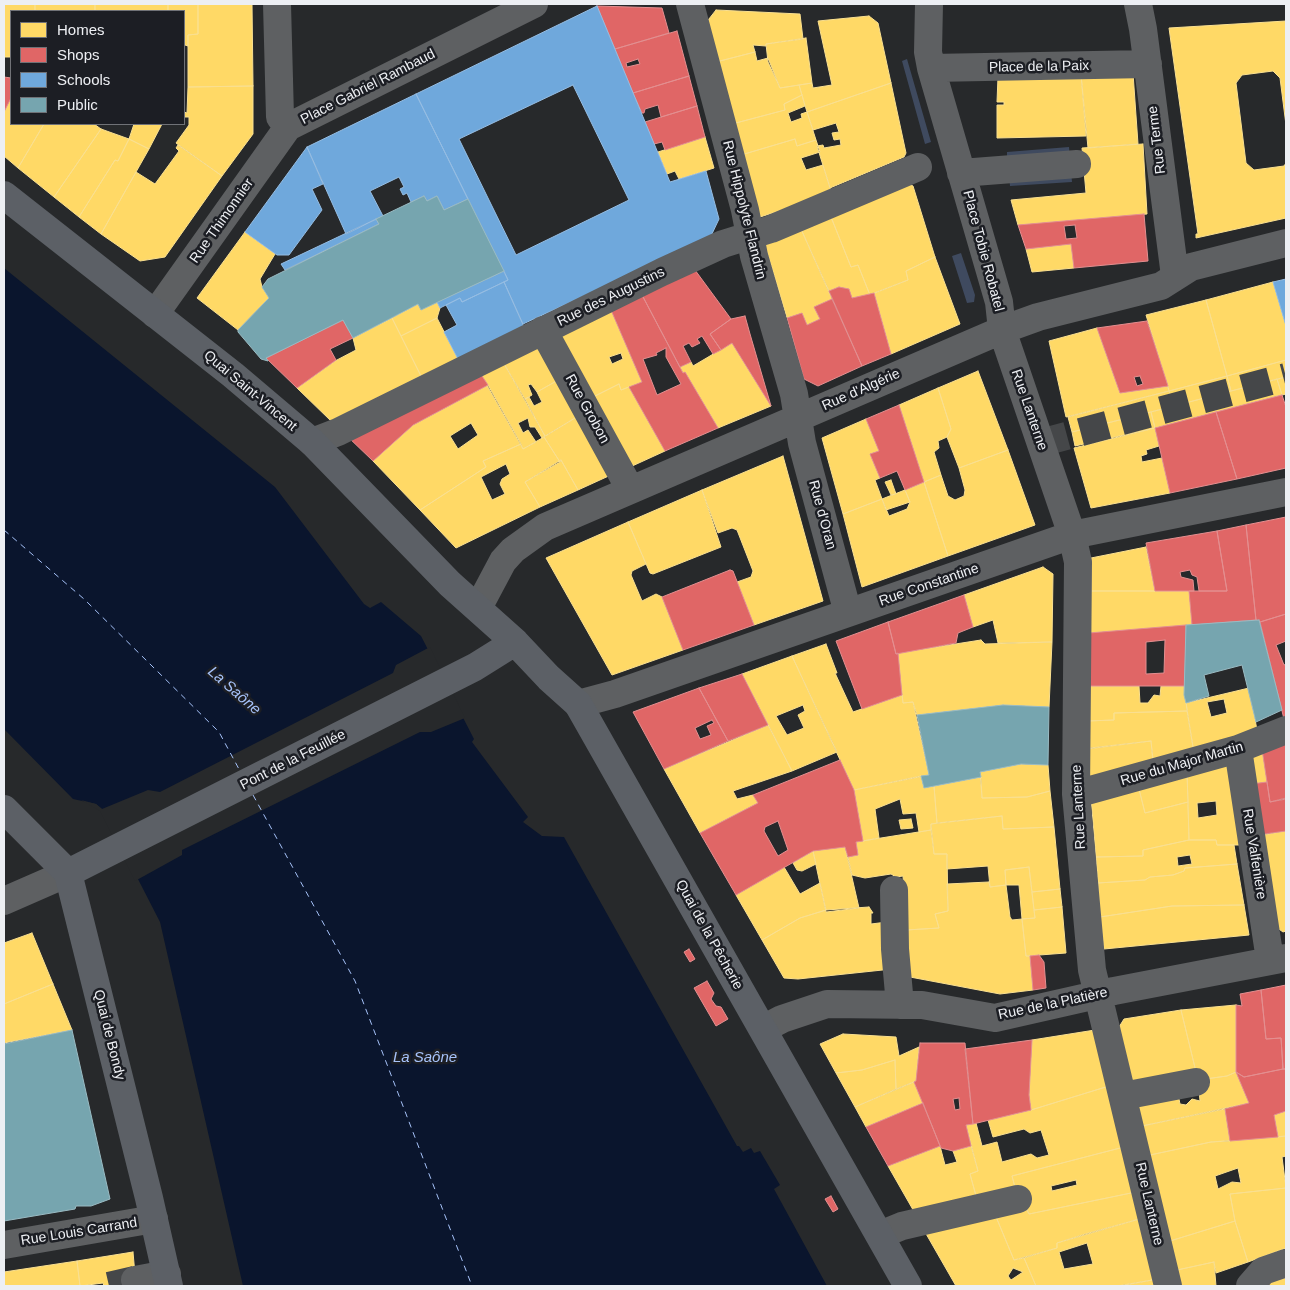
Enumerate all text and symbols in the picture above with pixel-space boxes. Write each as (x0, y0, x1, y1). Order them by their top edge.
legend (10, 10, 185, 125)
text: Homes (57, 21, 105, 38)
text: Shops (57, 46, 100, 63)
street label: Place Gabriel Rambaud (298, 46, 438, 128)
street label: Place de la Paix (989, 58, 1089, 76)
text: Schools (57, 71, 110, 88)
text: Public (57, 96, 98, 113)
street label: Rue Terme (1144, 105, 1170, 175)
street label: Rue Hippolyte Flandrin (719, 139, 769, 281)
street label: Rue Thimonnier (187, 175, 257, 267)
street label: Place Tobie Robatel (959, 189, 1007, 313)
street label: Rue des Augustins (555, 264, 667, 330)
street label: Quai Saint-Vincent (200, 347, 300, 435)
street label: Rue d'Algérie (819, 365, 903, 415)
street label: Rue Lanterne (1007, 367, 1051, 453)
street label: Rue Grobon (561, 372, 613, 446)
street label: Rue d'Oran (805, 478, 839, 552)
street label: Rue Constantine (877, 560, 981, 610)
water label: La Saône (204, 663, 264, 719)
street label: Pont de la Feuillée (238, 726, 348, 794)
street label: Rue du Major Martin (1119, 738, 1245, 790)
street label: Rue Lanterne (1068, 764, 1090, 850)
street label: Rue Valfenière (1239, 807, 1269, 901)
street label: Quai de la Pêcherie (672, 877, 746, 993)
street label: Rue de la Platière (997, 984, 1109, 1024)
street label: Quai de Bondy (90, 988, 128, 1082)
water label: La Saône (393, 1049, 457, 1067)
street label: Rue Lanterne (1131, 1161, 1167, 1247)
street label: Rue Louis Carrand (20, 1215, 138, 1249)

